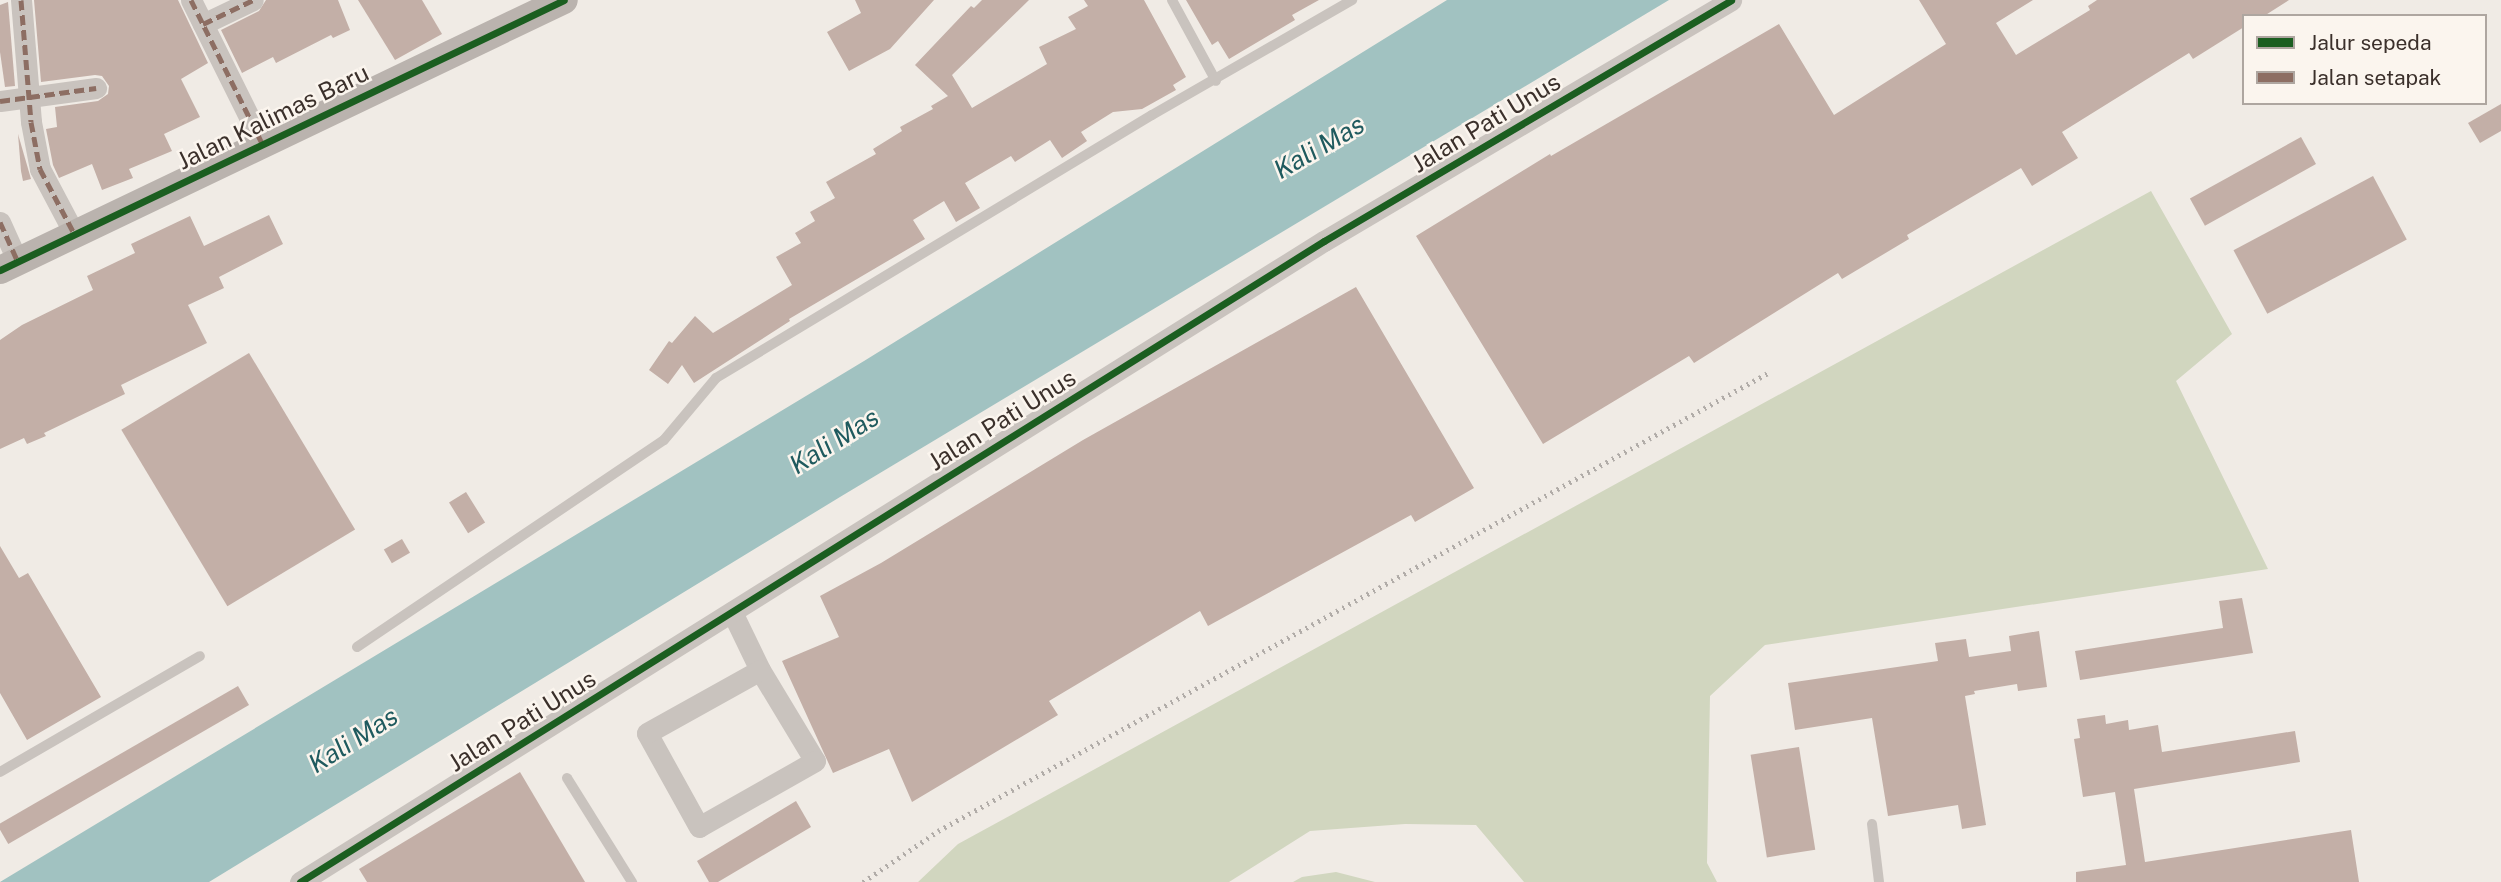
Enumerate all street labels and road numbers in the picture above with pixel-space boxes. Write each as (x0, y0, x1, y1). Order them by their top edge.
street label: Jalan Kalimas Baru (172, 58, 374, 176)
street label: Jalan Pati Unus (1406, 67, 1566, 179)
street label: Jalan Pati Unus (923, 363, 1081, 477)
street label: Jalan Pati Unus (443, 664, 601, 778)

